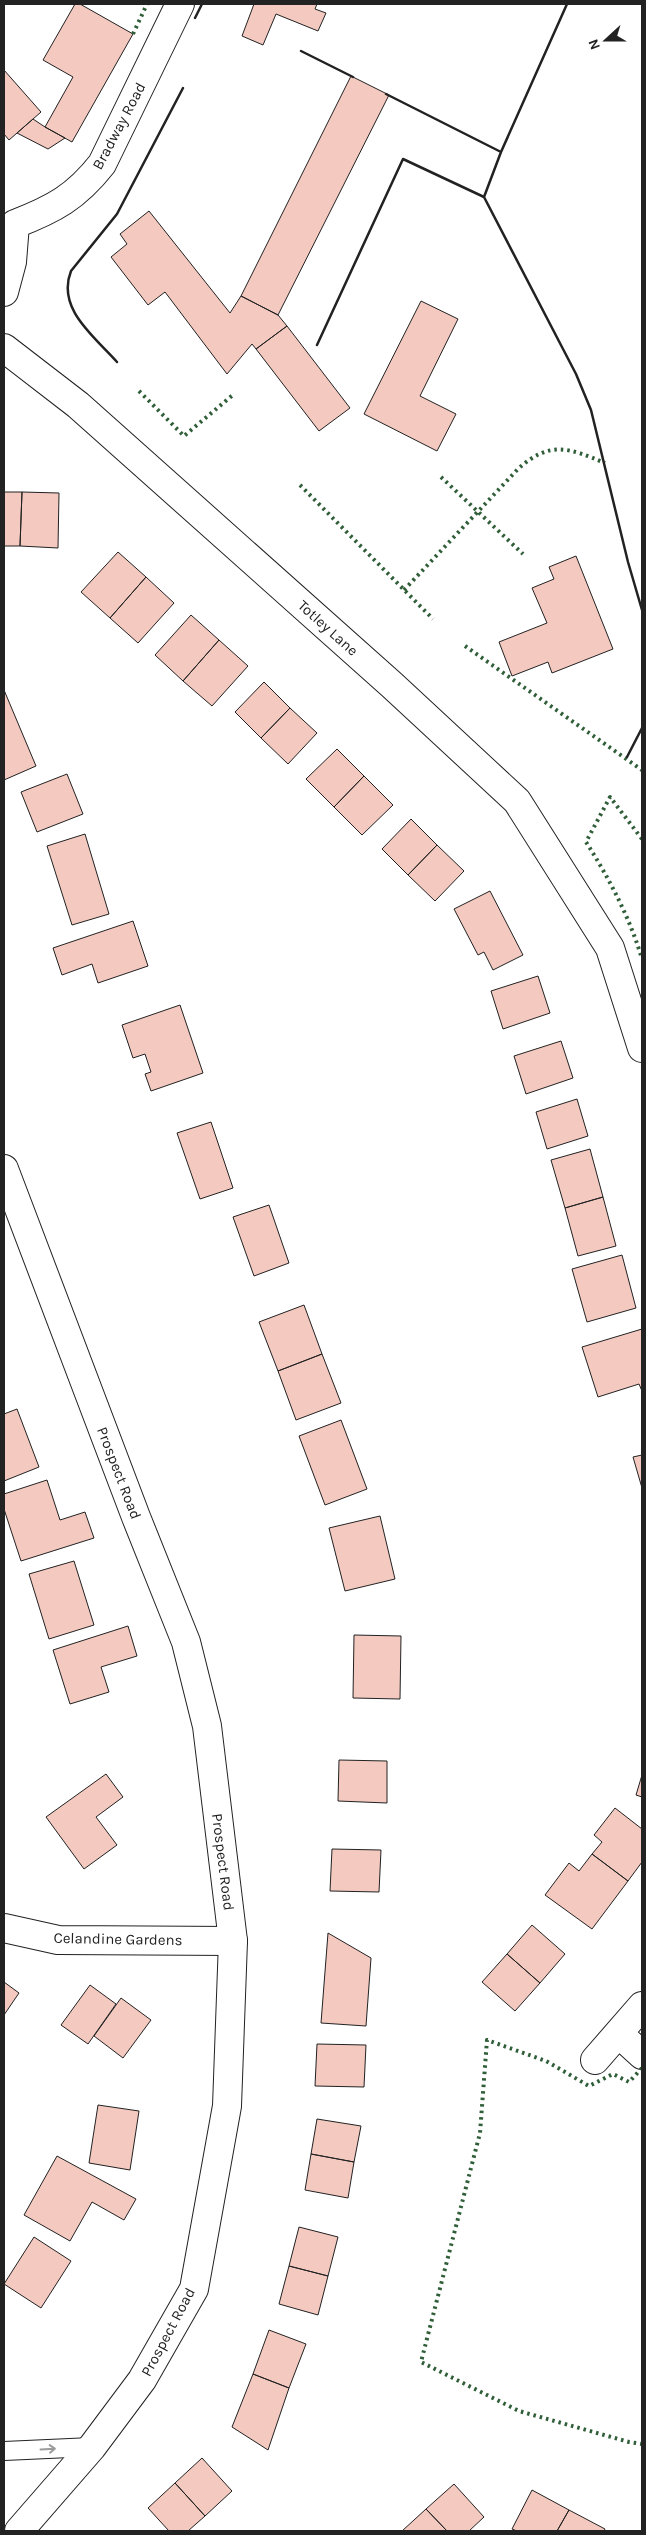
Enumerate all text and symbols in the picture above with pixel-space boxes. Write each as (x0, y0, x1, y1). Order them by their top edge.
north arrow (581, 15, 631, 65)
text: N (585, 37, 604, 52)
street label: Bradway Road (88, 79, 150, 173)
street label: Totley Lane (294, 596, 362, 660)
street label: Prospect Road (93, 1424, 145, 1522)
street label: Prospect Road (208, 1812, 238, 1912)
street label: Celandine Gardens (53, 1929, 183, 1949)
street label: Prospect Road (137, 2285, 199, 2379)
one-way arrow (40, 2444, 56, 2454)

